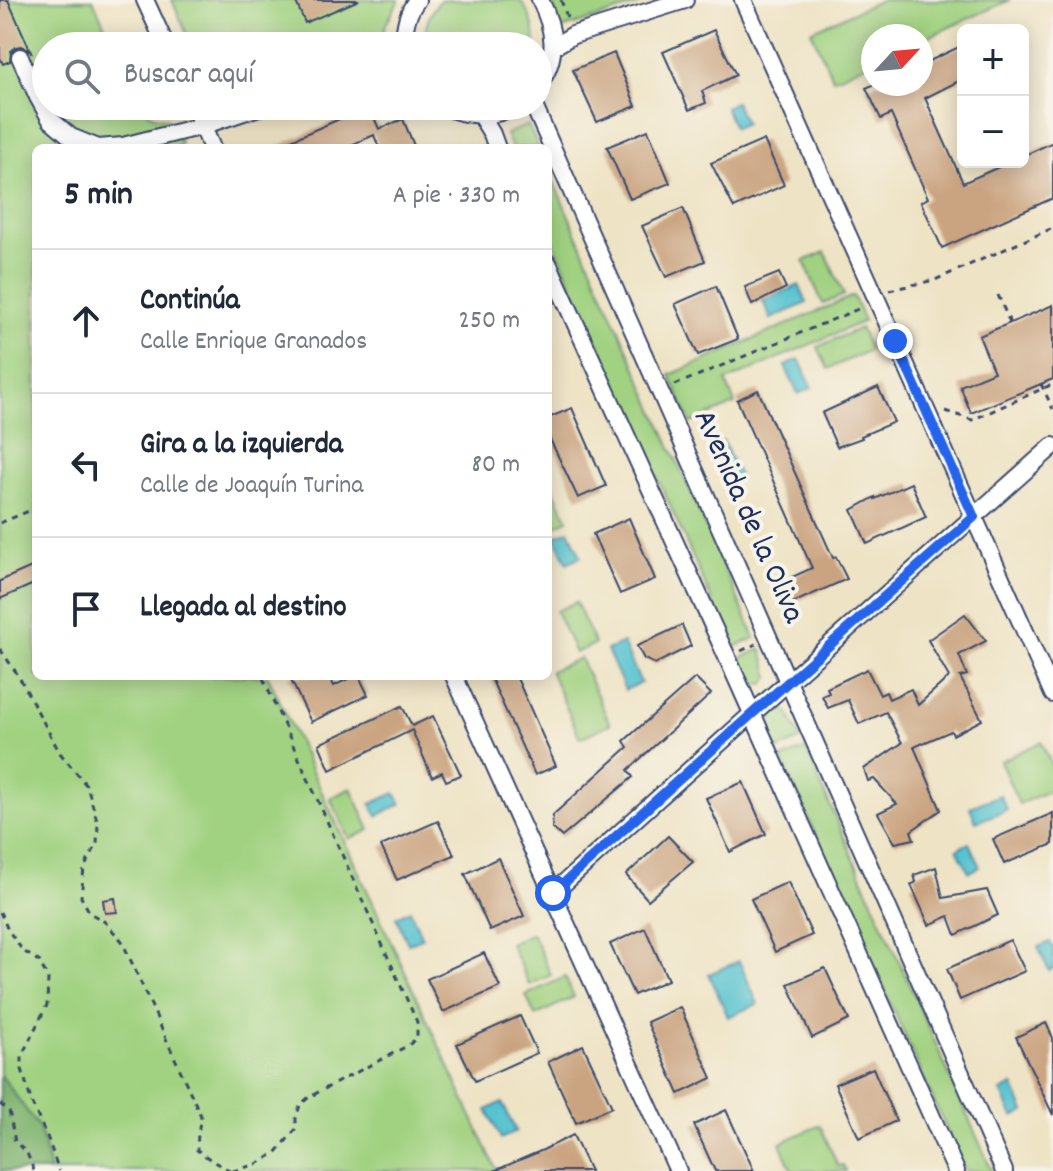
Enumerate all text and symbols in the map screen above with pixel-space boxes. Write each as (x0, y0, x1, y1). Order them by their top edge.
north arrow (861, 24, 933, 96)
map controls (957, 24, 1029, 168)
button: + (957, 24, 1029, 96)
search box (32, 32, 552, 120)
icon: search (60, 54, 104, 98)
text: Buscar aquí (124, 55, 254, 98)
button: − (957, 96, 1029, 168)
text: 5 min (64, 172, 133, 221)
text: A pie · 330 m (393, 178, 520, 215)
text: Continúa (140, 281, 239, 324)
icon: ahead (64, 299, 108, 343)
text: 250 m (459, 303, 520, 340)
route end (877, 323, 913, 359)
text: Calle Enrique Granados (140, 324, 367, 361)
street label: Avenida de la Oliva (679, 403, 815, 632)
text: Gira a la izquierda (140, 425, 343, 468)
icon: left (64, 443, 108, 487)
text: 80 m (472, 447, 520, 484)
text: Calle de Joaquín Turina (140, 468, 363, 505)
icon: arrive (64, 587, 108, 631)
text: Llegada al destino (140, 588, 347, 631)
route start (535, 875, 571, 911)

